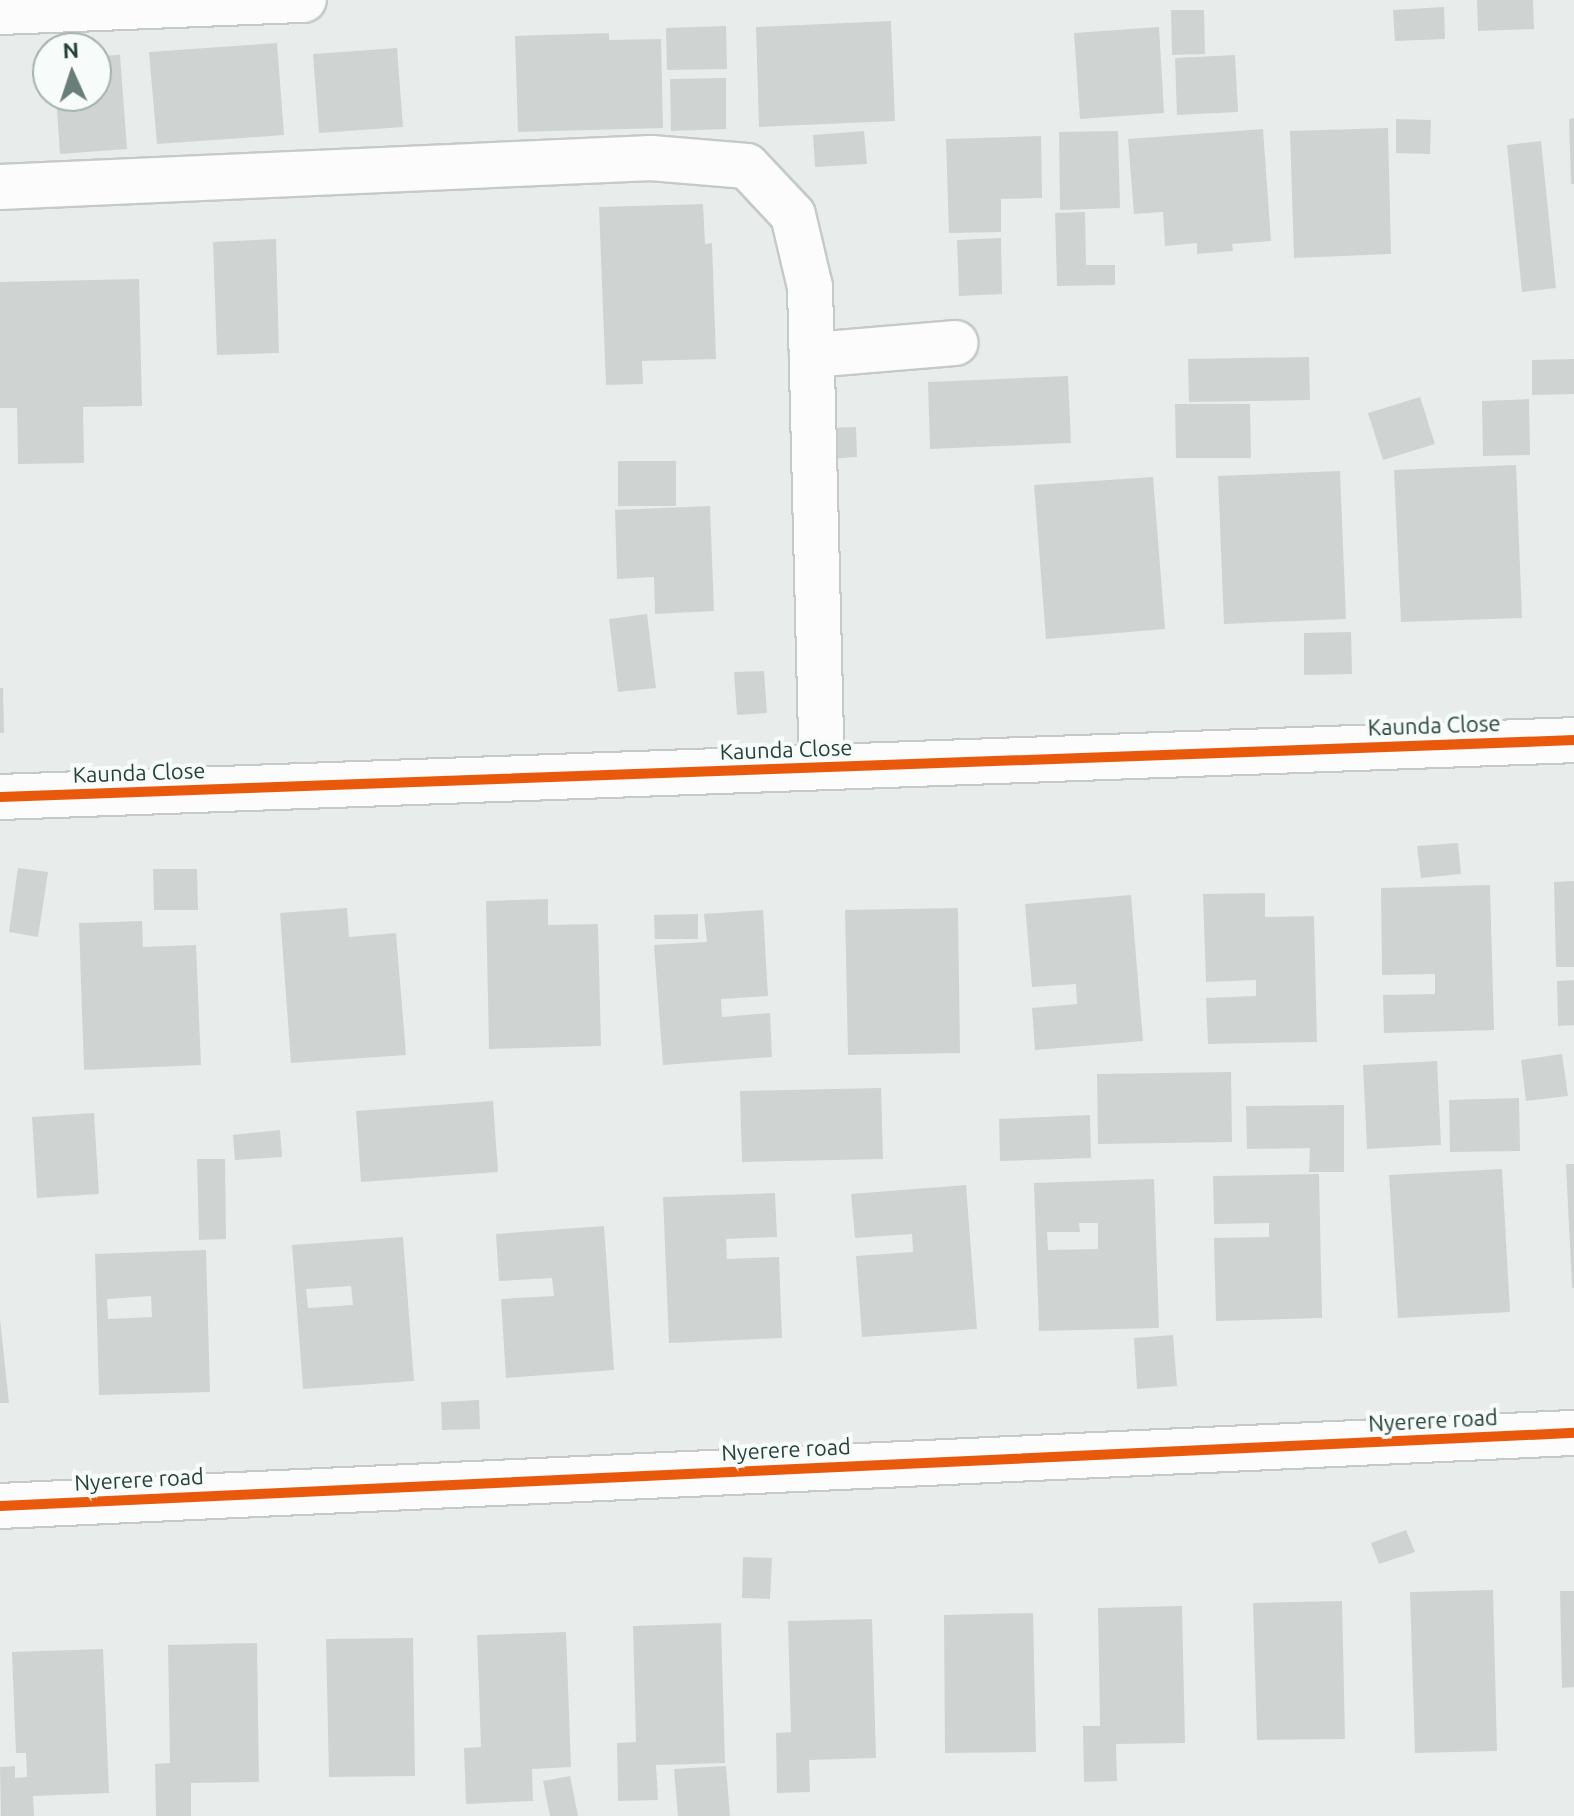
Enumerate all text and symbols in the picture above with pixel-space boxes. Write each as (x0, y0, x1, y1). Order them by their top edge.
north arrow (32, 32, 112, 112)
text: N (62, 37, 80, 62)
street label: Kaunda Close (1367, 709, 1501, 741)
street label: Kaunda Close (719, 733, 853, 765)
street label: Kaunda Close (72, 756, 206, 788)
street label: Nyerere road (1368, 1403, 1498, 1437)
street label: Nyerere road (721, 1432, 851, 1466)
street label: Nyerere road (74, 1462, 204, 1496)

